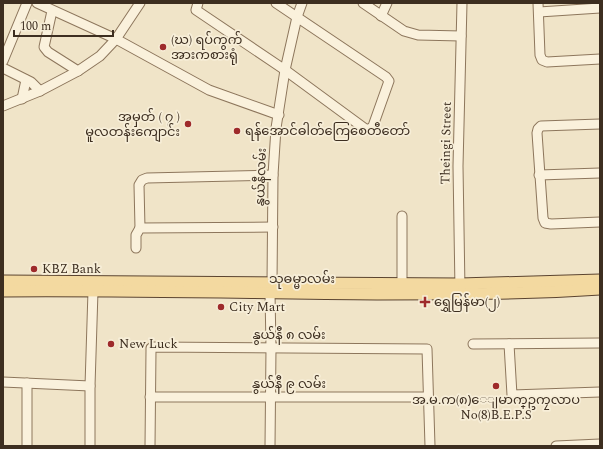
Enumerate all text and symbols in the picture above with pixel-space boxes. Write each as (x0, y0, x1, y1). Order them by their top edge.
scale bar (14, 12, 113, 38)
text: 100 m (20, 17, 51, 36)
place label: (ဃ) ရပ်ကွက် အားကစားရုံ (171, 30, 242, 65)
marker: (ဃ) ရပ်ကွက် အားကစားရုံ (158, 42, 168, 52)
street label: Theingi Street (435, 101, 457, 185)
place label: အမှတ် ( ၇ ) မူလတန်းကျောင်း (85, 107, 180, 142)
marker: အမှတ် ( ၇ ) မူလတန်းကျောင်း (183, 119, 193, 129)
place label: ရန်အောင်ဓါတ်ကြေစေတီတော် (245, 121, 410, 141)
marker: ရန်အောင်ဓါတ်ကြေစေတီတော် (232, 126, 242, 136)
street label: နွယ်နီလမ်း (250, 148, 272, 206)
place label: KBZ Bank (42, 259, 101, 279)
marker: KBZ Bank (29, 264, 39, 274)
street label: သုဓမ္မာလမ်း (269, 269, 335, 289)
place label: ရွှေမြန်မာ(၂) (434, 292, 500, 312)
marker: ရွှေမြန်မာ(၂) (419, 296, 431, 308)
place label: City Mart (229, 297, 286, 317)
marker: City Mart (216, 302, 226, 312)
street label: နွယ်နီ ၈ လမ်း (252, 325, 326, 345)
place label: New Luck (119, 334, 178, 354)
marker: New Luck (106, 339, 116, 349)
street label: နွယ်နီ ၉ လမ်း (252, 374, 326, 394)
marker: အ.မ.က(၈)ေျမာက္ဥကၠလာပ No(8)B.E.P.S (491, 381, 501, 391)
place label: အ.မ.က(၈)ေျမာက္ဥကၠလာပ No(8)B.E.P.S (412, 390, 580, 425)

